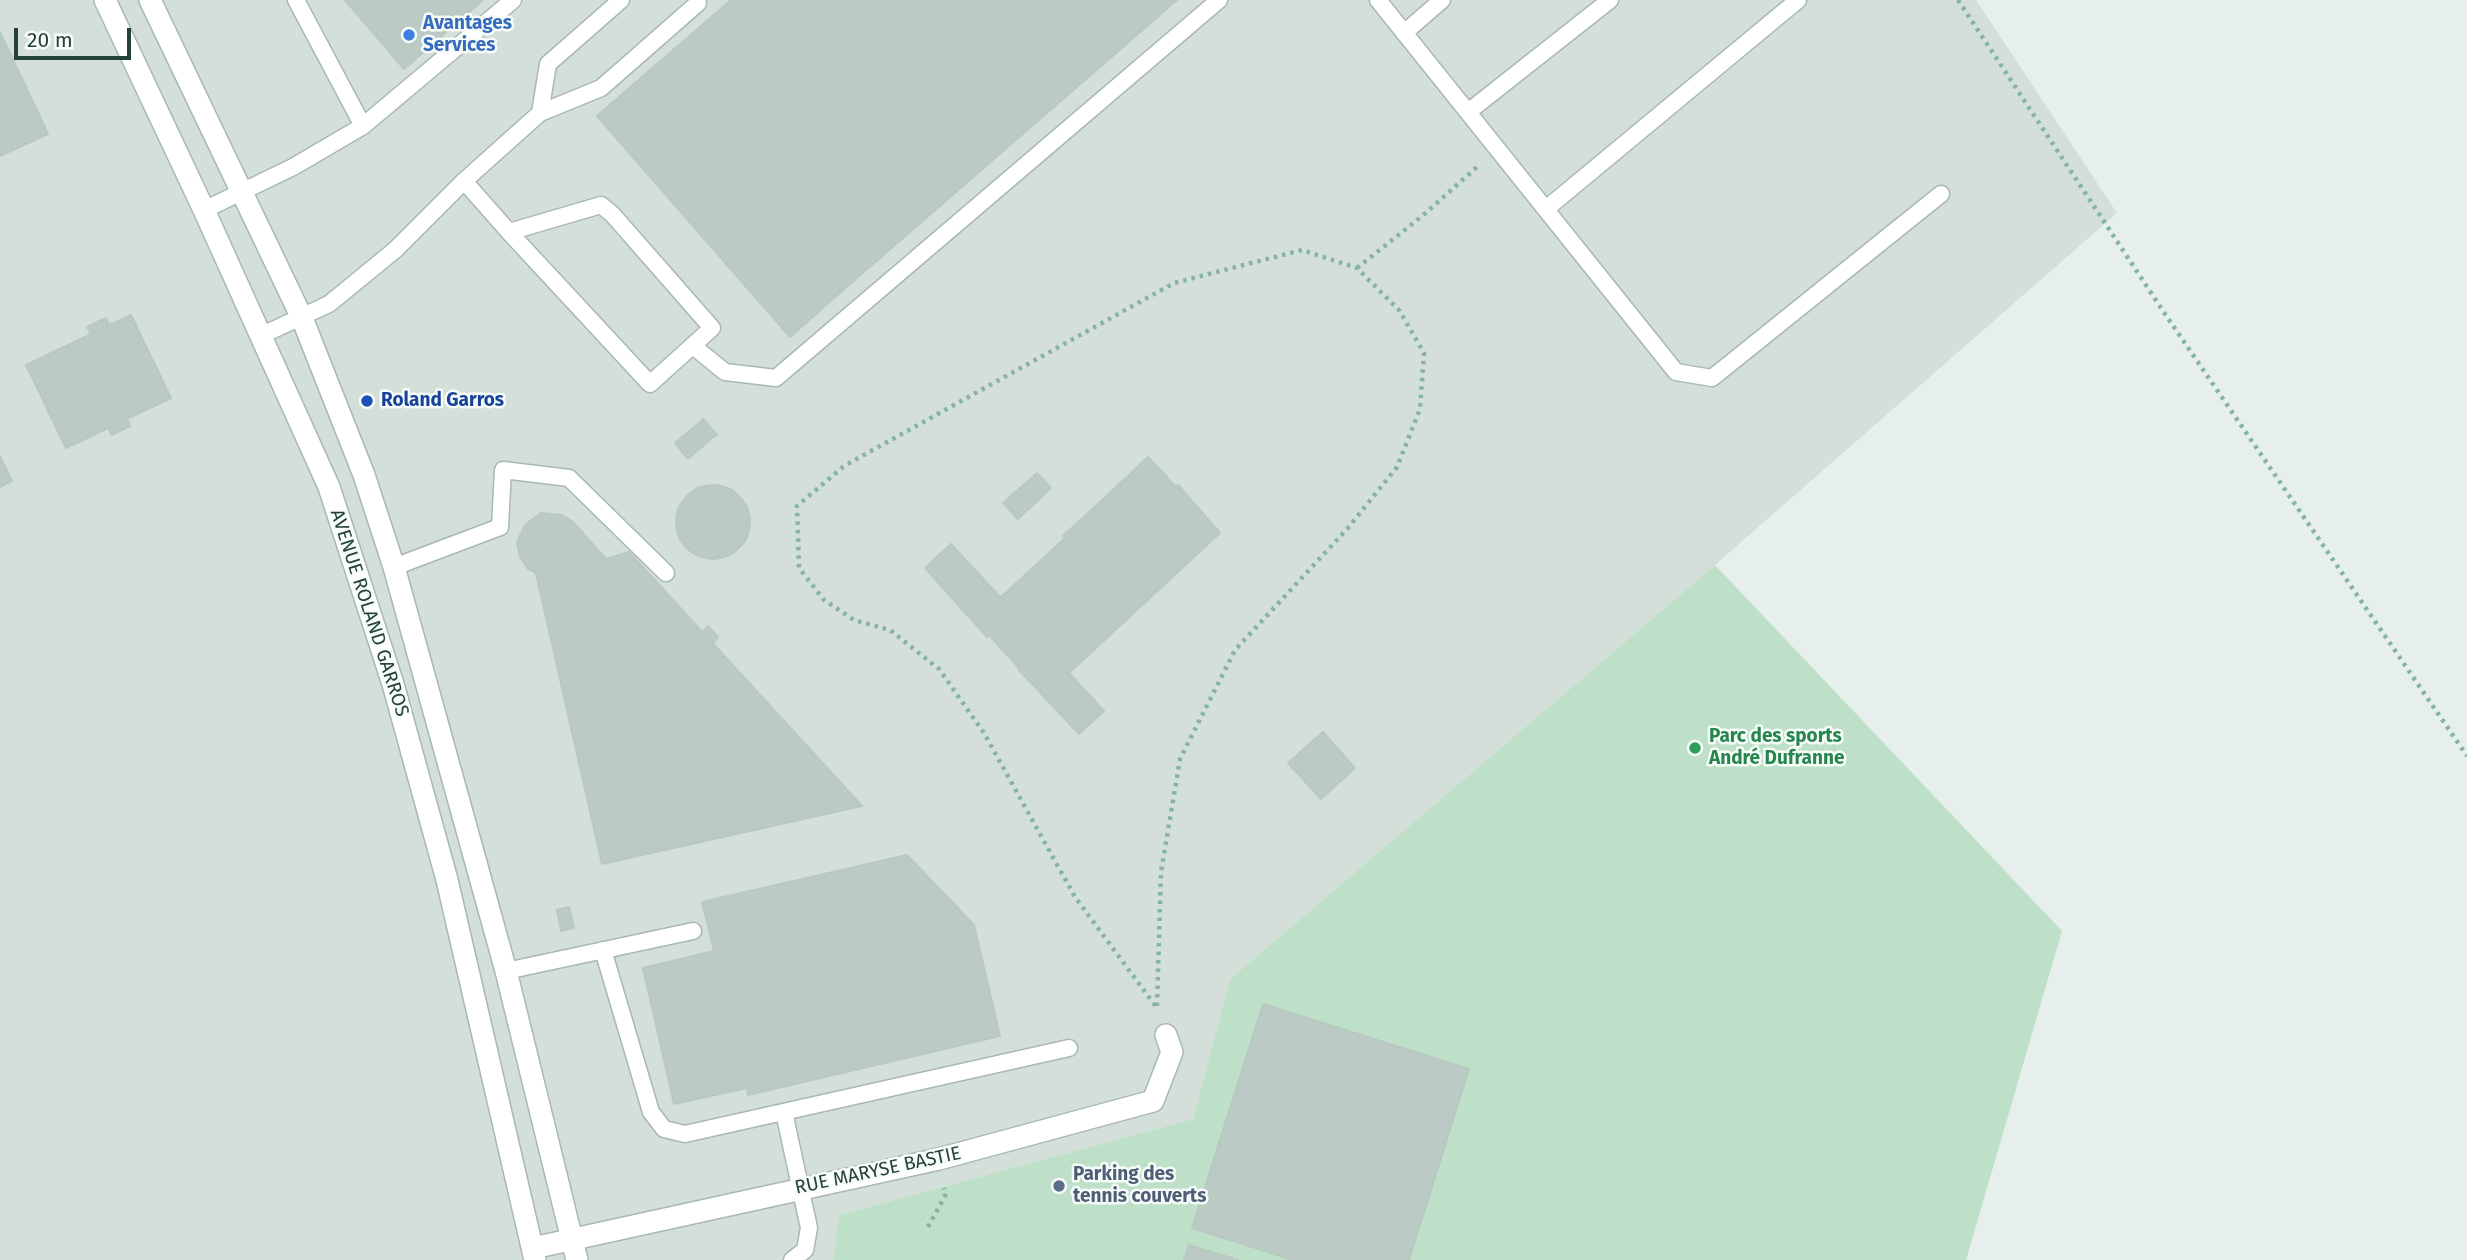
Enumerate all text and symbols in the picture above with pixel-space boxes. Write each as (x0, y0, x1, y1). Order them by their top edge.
place label: Avantages Services (423, 13, 512, 57)
scale bar (18, 14, 135, 58)
text: 20 m (27, 27, 73, 53)
marker: Avantages Services (401, 27, 417, 43)
place label: Roland Garros (381, 390, 504, 412)
marker: Roland Garros (359, 393, 375, 409)
street label: AVENUE ROLAND GARROS (325, 507, 413, 719)
place label: Parc des sports André Dufranne (1709, 726, 1844, 770)
marker: Parc des sports André Dufranne (1687, 740, 1703, 756)
street label: RUE MARYSE BASTIE (793, 1142, 963, 1200)
place label: Parking des tennis couverts (1073, 1164, 1206, 1208)
marker: Parking des tennis couverts (1051, 1178, 1067, 1194)

